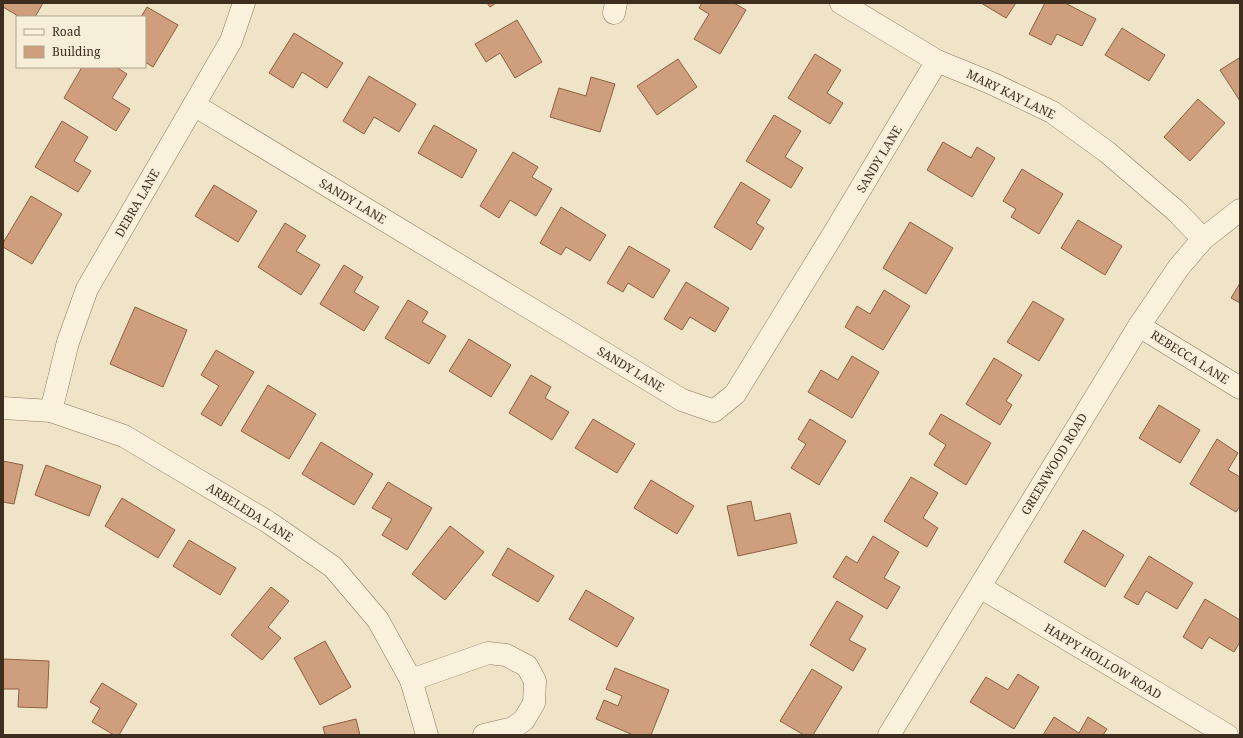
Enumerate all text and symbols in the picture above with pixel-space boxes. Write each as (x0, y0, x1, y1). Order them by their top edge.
legend (16, 16, 146, 68)
text: Road (52, 23, 82, 40)
text: Building (52, 43, 101, 60)
street label: MARY KAY LANE (964, 65, 1058, 123)
street label: SANDY LANE (852, 122, 906, 196)
street label: DEBRA LANE (111, 166, 163, 240)
street label: SANDY LANE (316, 174, 390, 228)
street label: REBECCA LANE (1148, 326, 1232, 388)
street label: SANDY LANE (594, 342, 668, 396)
street label: GREENWOOD ROAD (1017, 410, 1091, 518)
street label: ARBELEDA LANE (203, 478, 297, 546)
street label: HAPPY HOLLOW ROAD (1041, 619, 1165, 703)

